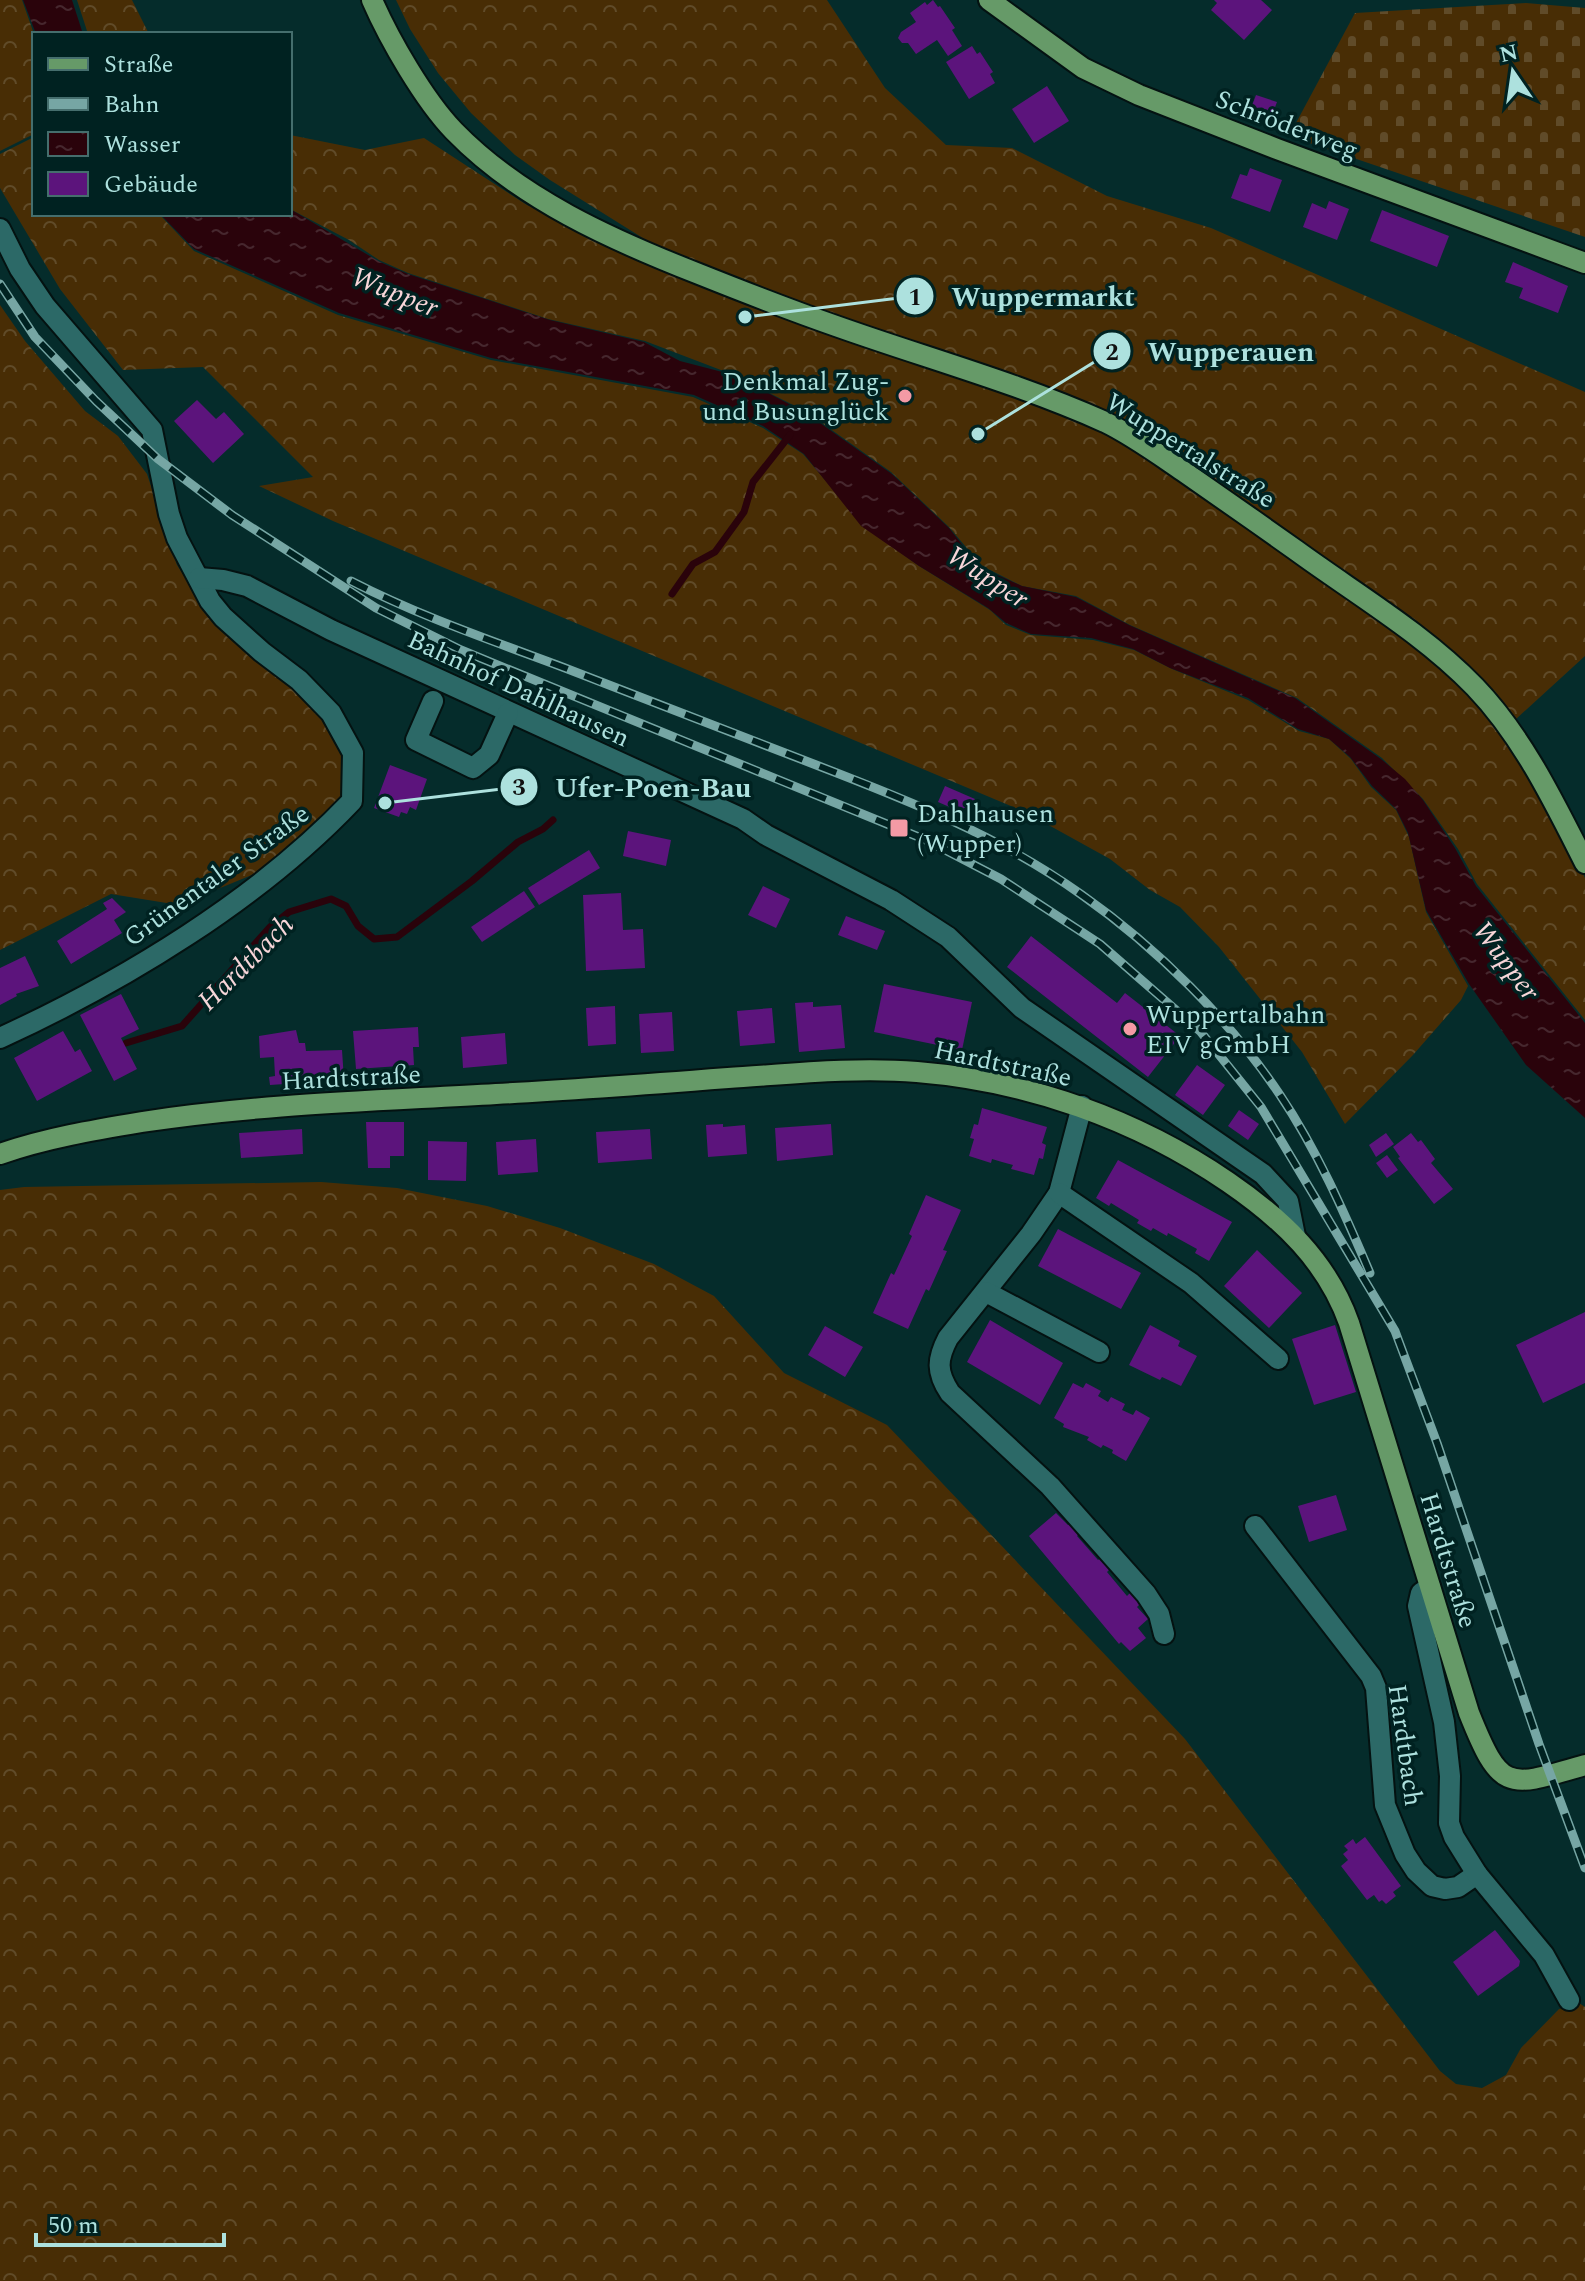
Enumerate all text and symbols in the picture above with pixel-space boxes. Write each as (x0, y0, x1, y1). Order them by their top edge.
legend (32, 32, 292, 216)
north arrow (1473, 32, 1553, 112)
text: N (1496, 36, 1521, 72)
text: Straße (104, 47, 173, 83)
street label: Schröderweg (1209, 79, 1364, 171)
text: Bahn (104, 87, 159, 123)
text: Wasser (104, 127, 180, 163)
text: Gebäude (104, 167, 198, 203)
water label: Wupper (344, 255, 445, 329)
callout: Wuppermarkt (895, 270, 1151, 322)
text: Wuppermarkt (951, 276, 1135, 319)
text: 1 (908, 280, 922, 316)
callout: Wupperauen (1092, 325, 1330, 377)
text: Wupperauen (1148, 331, 1314, 374)
text: 2 (1105, 335, 1119, 371)
place label: Denkmal Zug- und Busunglück (703, 362, 889, 432)
street label: Wuppertalstraße (1098, 383, 1283, 519)
marker: Denkmal Zug- und Busunglück (896, 387, 914, 405)
water label: Wupper (937, 534, 1037, 620)
street label: Bahnhof Dahlhausen (401, 620, 636, 758)
callout: Ufer-Poen-Bau (499, 761, 768, 813)
text: Ufer-Poen-Bau (555, 767, 752, 810)
text: 3 (512, 770, 526, 806)
street label: Grünentaler Straße (115, 794, 318, 957)
place label: Dahlhausen (Wupper) (917, 794, 1054, 864)
marker: Dahlhausen (Wupper) (888, 817, 910, 839)
water label: Hardtbach (188, 905, 304, 1021)
water label: Wupper (1461, 912, 1550, 1010)
place label: Wuppertalbahn EIV gGmbH (1146, 995, 1325, 1065)
marker: Wuppertalbahn EIV gGmbH (1121, 1020, 1139, 1038)
street label: Hardtstraße (930, 1030, 1075, 1098)
street label: Hardtstraße (280, 1054, 422, 1102)
street label: Hardtstraße (1408, 1488, 1488, 1633)
street label: Hardtbach (1377, 1682, 1433, 1809)
scale bar (36, 2197, 224, 2247)
text: 50 m (48, 2208, 99, 2244)

